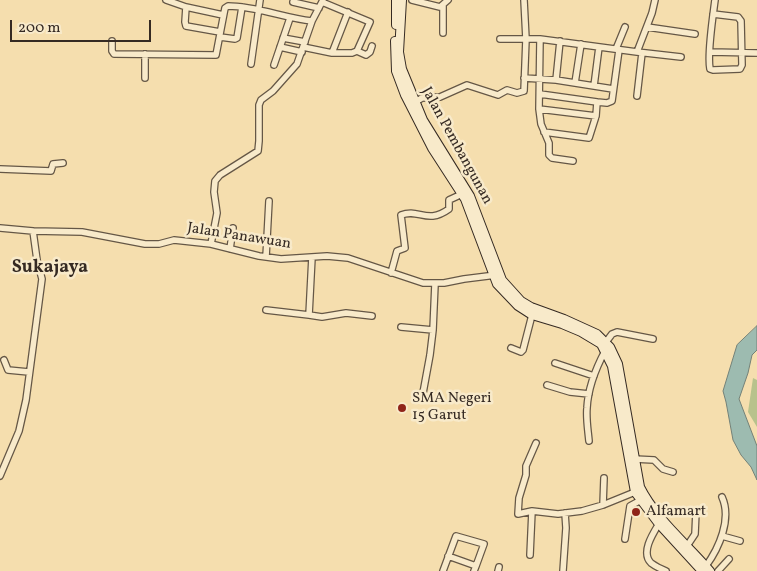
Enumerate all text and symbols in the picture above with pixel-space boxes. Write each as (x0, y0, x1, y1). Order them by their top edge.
scale bar (12, 10, 154, 42)
text: 200 m (18, 18, 61, 39)
street label: Jalan Pembangunan (416, 84, 496, 208)
street label: Jalan Panawuan (186, 220, 292, 254)
district label: Sukajaya (12, 258, 88, 280)
place label: SMA Negeri 15 Garut (412, 390, 492, 425)
marker: SMA Negeri 15 Garut (396, 402, 408, 414)
place label: Alfamart (646, 503, 706, 521)
marker: Alfamart (630, 506, 642, 518)

